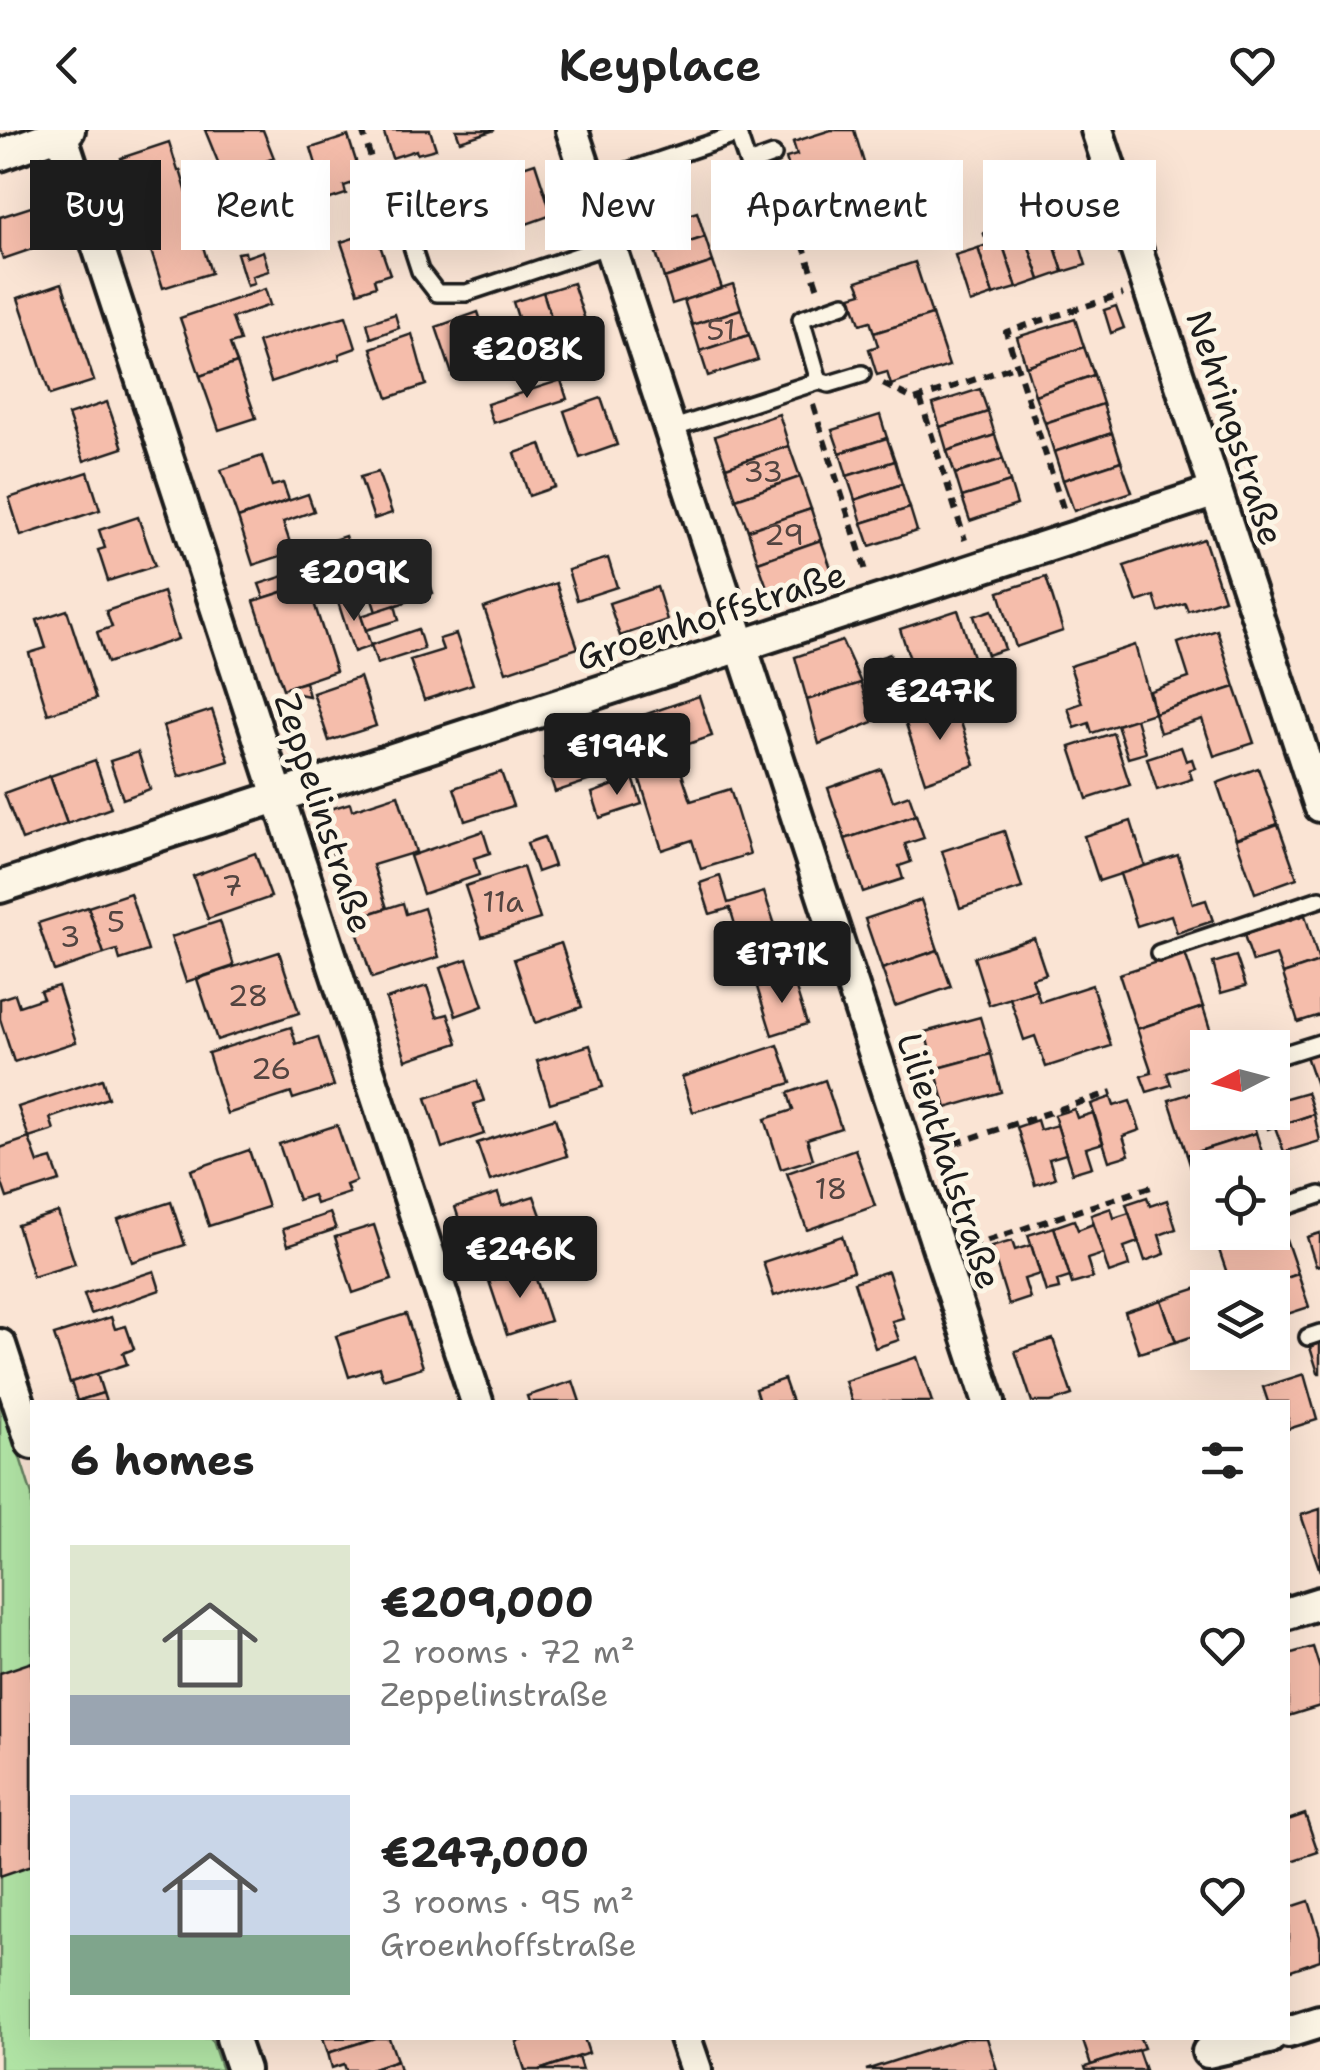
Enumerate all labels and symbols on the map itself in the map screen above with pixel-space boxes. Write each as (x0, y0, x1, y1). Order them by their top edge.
street label: Nehringstraße (1175, 304, 1296, 551)
house number: 51 (706, 309, 736, 350)
pin: €208K (457, 316, 597, 401)
house number: 33 (743, 451, 783, 492)
house number: 29 (764, 514, 804, 555)
pin: €209K (284, 539, 424, 624)
street label: Groenhoffstraße (570, 550, 852, 681)
pin: €247K (870, 658, 1010, 743)
street label: Zeppelinstraße (264, 687, 385, 939)
pin: €194K (547, 713, 687, 798)
house number: 7 (222, 865, 243, 906)
house number: 11a (482, 881, 524, 922)
house number: 5 (107, 901, 125, 942)
house number: 3 (60, 916, 81, 957)
pin: €171K (712, 921, 852, 1006)
house number: 28 (227, 975, 269, 1016)
street label: Lilienthalstraße (886, 1027, 1013, 1295)
north arrow (1190, 1030, 1290, 1130)
house number: 26 (251, 1048, 291, 1089)
house number: 18 (814, 1168, 848, 1209)
pin: €246K (450, 1216, 590, 1301)

